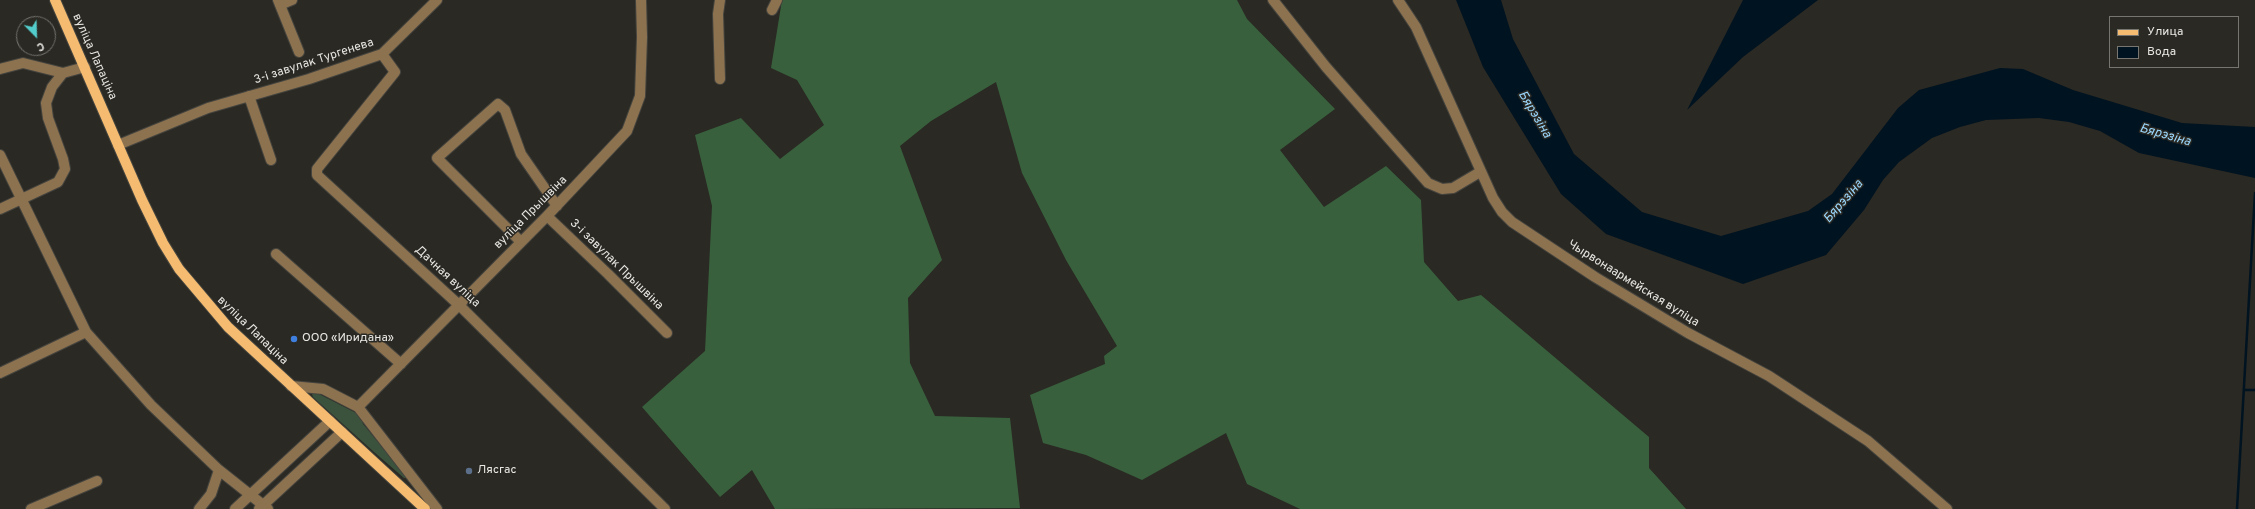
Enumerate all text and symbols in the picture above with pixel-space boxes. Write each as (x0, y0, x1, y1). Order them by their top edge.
street label: вуліца Лапаціна (69, 12, 119, 102)
north arrow (16, 16, 56, 56)
legend (2109, 16, 2239, 68)
text: Улица (2147, 24, 2183, 40)
street label: 3-і завулак Тургенева (252, 36, 376, 88)
text: С (34, 38, 46, 54)
text: Вода (2147, 44, 2176, 60)
water label: Бярэзіна (1514, 89, 1554, 141)
water label: Бярэзіна (2138, 121, 2192, 151)
street label: вуліца Прышвіна (491, 173, 571, 253)
water label: Бярэзіна (1821, 177, 1867, 227)
street label: 3-і завулак Прышвіна (566, 217, 666, 313)
street label: Чырвонаармейская вуліца (1565, 238, 1701, 330)
street label: Дачная вуліца (411, 243, 483, 311)
street label: вуліца Лапаціна (214, 294, 290, 368)
place label: ООО «Иридана» (302, 332, 394, 346)
marker: ООО «Иридана» (289, 334, 299, 344)
place label: Лясгас (477, 464, 516, 478)
marker: Лясгас (464, 466, 474, 476)

